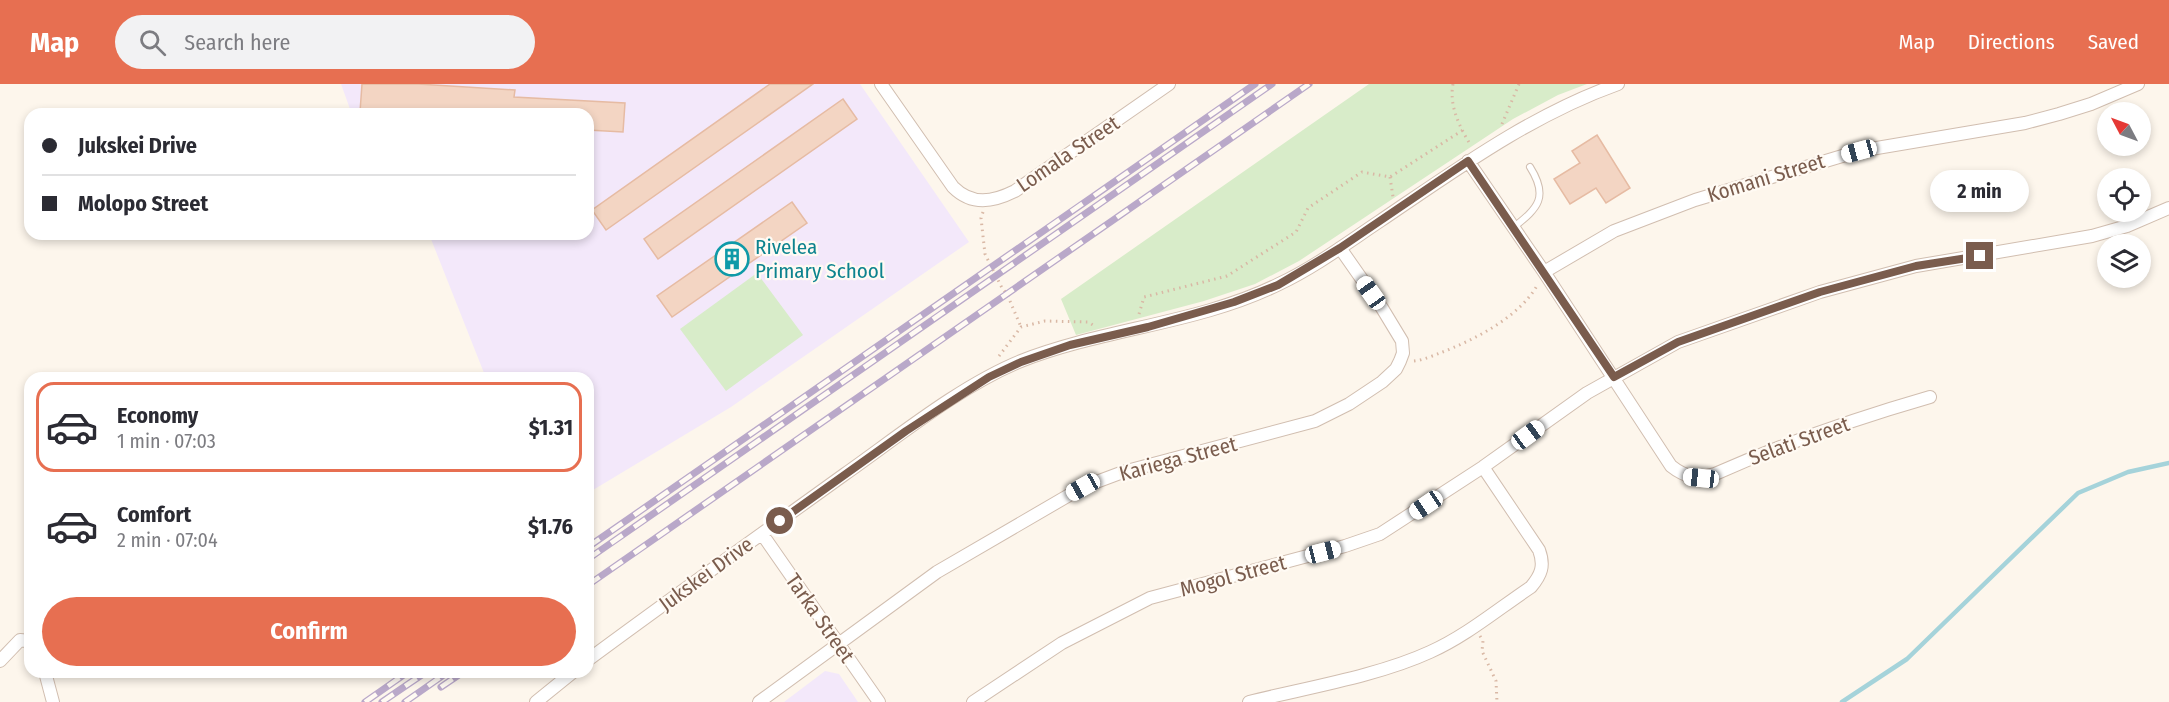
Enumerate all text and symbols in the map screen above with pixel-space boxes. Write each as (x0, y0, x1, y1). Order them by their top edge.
search box (115, 15, 535, 69)
text: Map (30, 26, 79, 59)
icon: search (136, 26, 169, 59)
text: Search here (184, 29, 290, 56)
text: Map (1898, 29, 1935, 55)
text: Directions (1968, 29, 2055, 55)
text: Saved (2088, 29, 2139, 55)
north arrow (2097, 102, 2151, 156)
map controls (2097, 102, 2151, 288)
street label: Lomala Street (1012, 110, 1124, 198)
text: Jukskei Drive (78, 132, 197, 159)
car (1839, 138, 1879, 164)
street label: Komani Street (1704, 148, 1828, 208)
button: locate (2097, 168, 2151, 222)
callout: 2 min (1930, 169, 2030, 211)
text: 2 min (1957, 179, 2002, 203)
text: Molopo Street (78, 190, 208, 217)
place label: Rivelea Primary School (755, 234, 885, 284)
button: layers (2097, 234, 2151, 288)
building icon: Rivelea Primary School (714, 241, 750, 277)
route end (1966, 242, 1993, 269)
car (1353, 273, 1389, 313)
icon: car (45, 400, 99, 454)
text: Economy (117, 402, 198, 429)
street label: Selati Street (1745, 411, 1853, 471)
text: $1.31 (529, 414, 573, 441)
car (1508, 417, 1548, 453)
text: 1 min · 07:03 (117, 429, 216, 453)
street label: Kariega Street (1116, 431, 1240, 487)
car (1682, 467, 1720, 489)
car (1063, 470, 1103, 504)
car (1406, 487, 1446, 523)
icon: car (45, 499, 99, 553)
text: Comfort (117, 501, 191, 528)
route start (766, 507, 793, 534)
text: $1.76 (528, 513, 573, 540)
text: 2 min · 07:04 (117, 528, 218, 552)
street label: Jukskei Drive (654, 531, 758, 617)
car (1303, 539, 1343, 565)
street label: Mogol Street (1177, 549, 1289, 603)
street label: Tarka Street (780, 569, 860, 668)
button: Confirm (42, 597, 576, 666)

